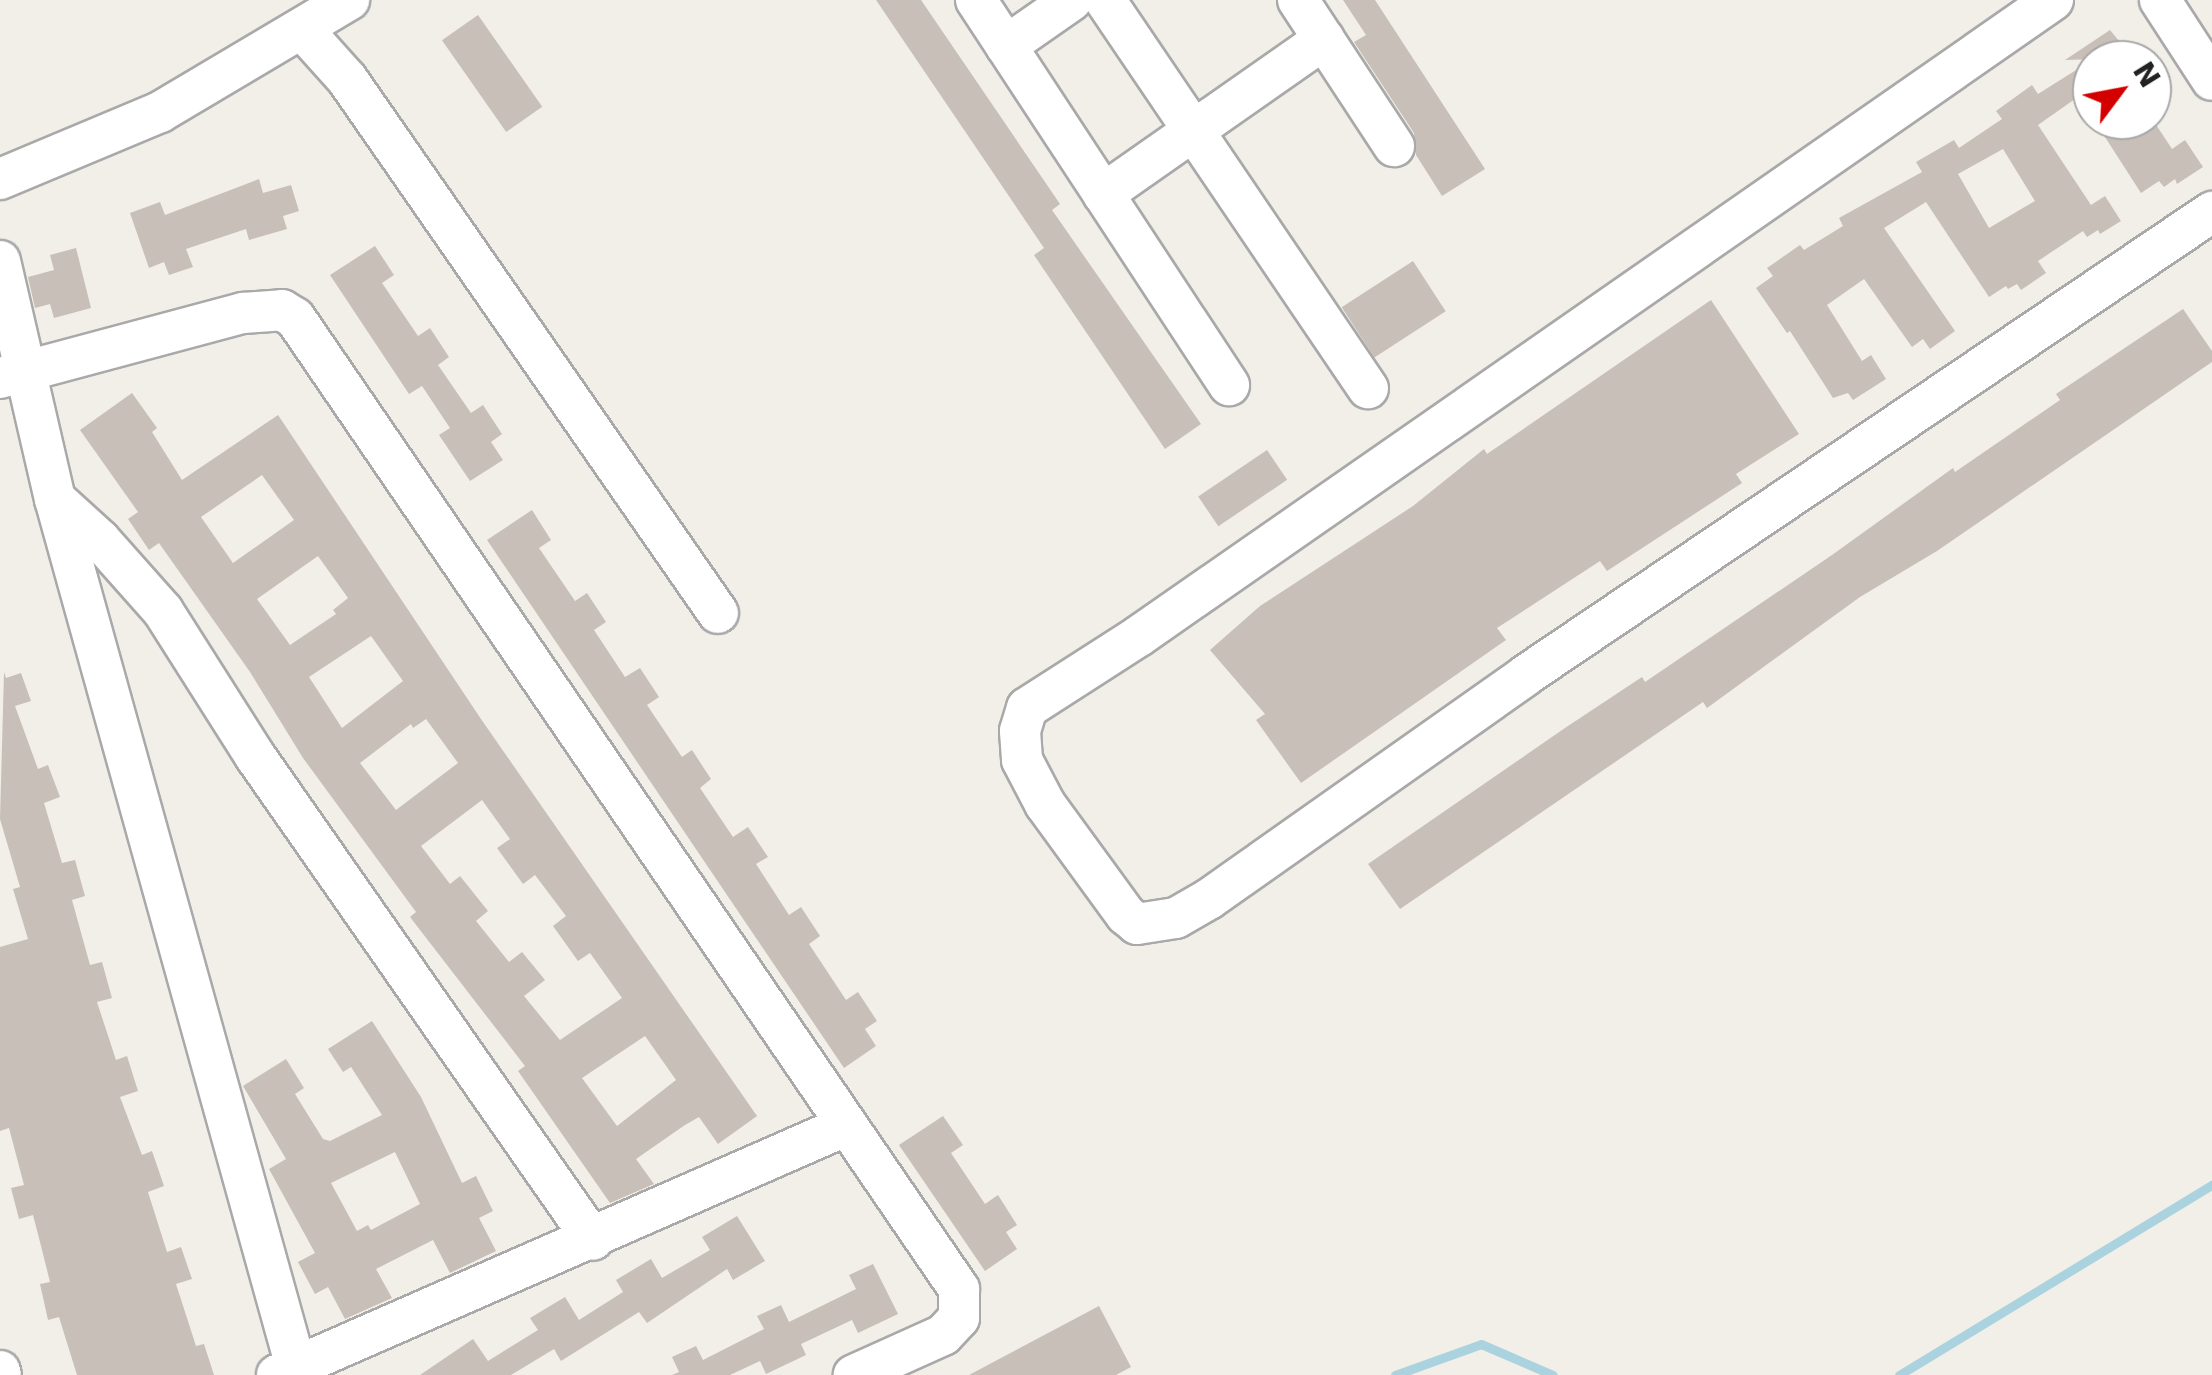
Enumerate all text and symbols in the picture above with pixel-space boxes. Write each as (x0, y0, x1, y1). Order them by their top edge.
north arrow (2072, 40, 2172, 140)
text: N (2126, 56, 2166, 94)

